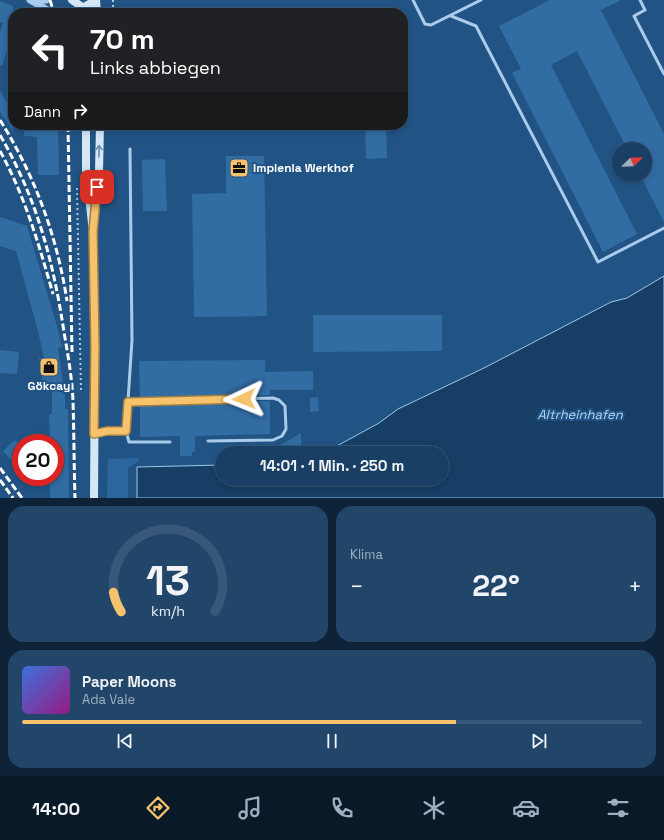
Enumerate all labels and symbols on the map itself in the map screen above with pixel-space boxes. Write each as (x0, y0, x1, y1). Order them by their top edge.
north arrow (612, 142, 652, 182)
one-way arrow (95, 145, 103, 158)
office icon: Implenia Werkhof (228, 157, 250, 179)
place label: Implenia Werkhof (253, 160, 354, 176)
pin (80, 170, 114, 204)
shop icon: Gökcay (38, 356, 60, 378)
place label: Gökcay (28, 378, 70, 394)
position arrow (223, 378, 265, 420)
water label: Altrheinhafen (537, 406, 624, 423)
speed limit sign: 20 (12, 434, 64, 486)

